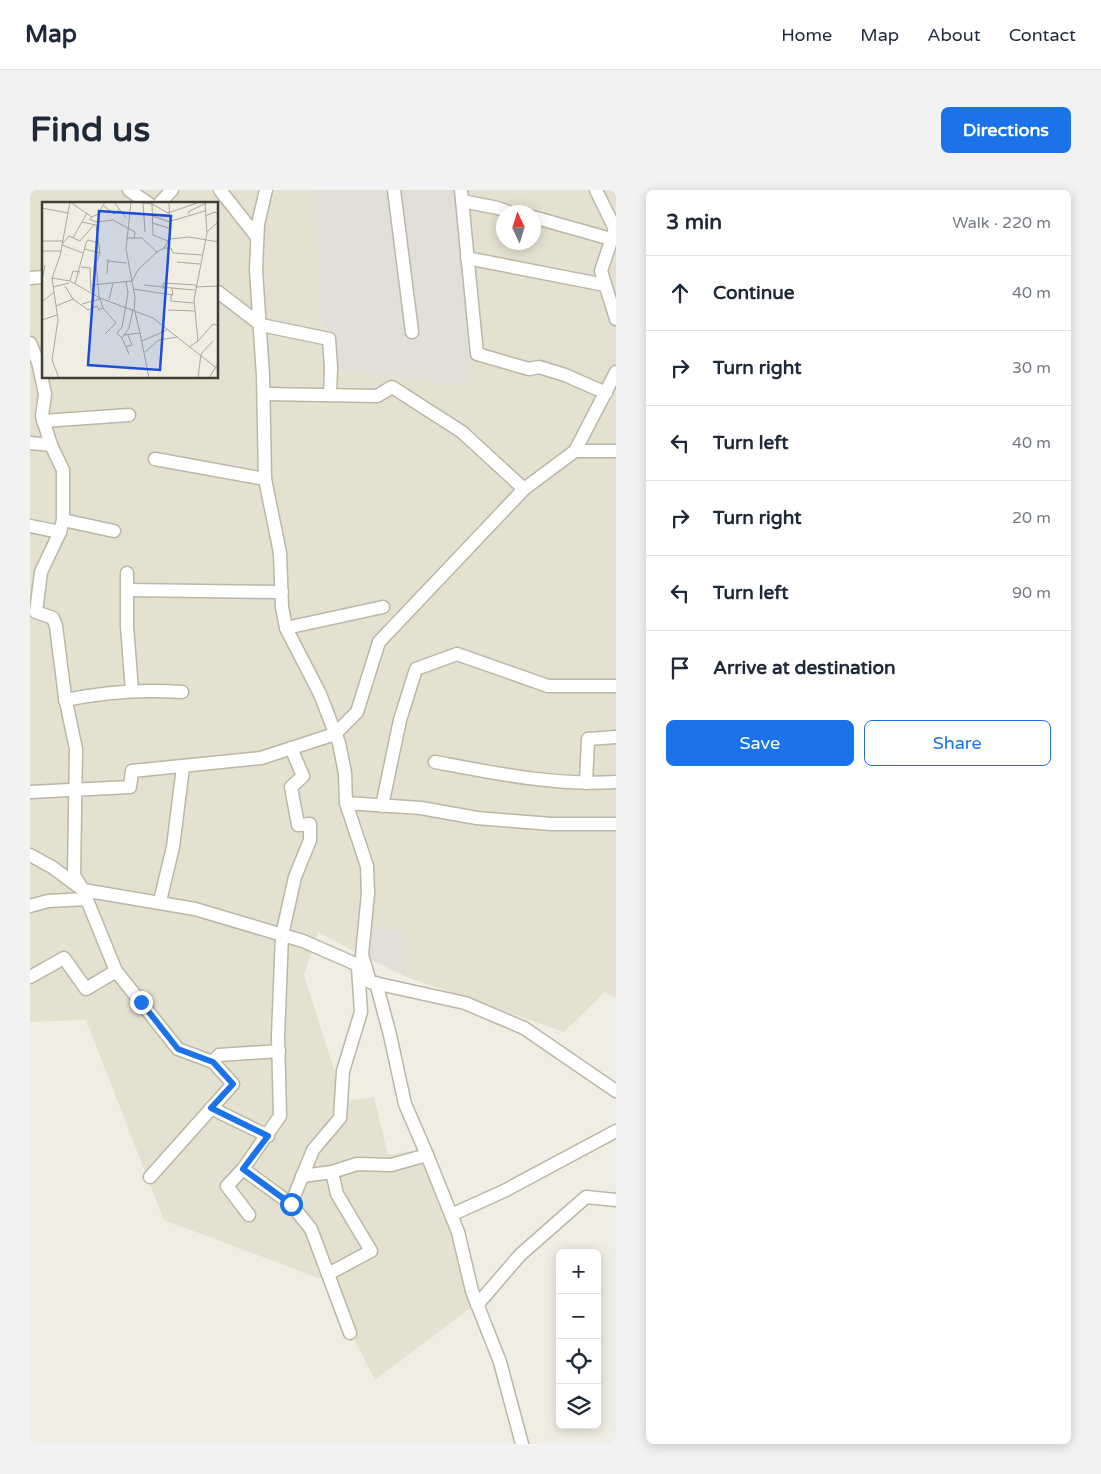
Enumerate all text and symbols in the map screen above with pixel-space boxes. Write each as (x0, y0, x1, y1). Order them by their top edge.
text: Map (25, 20, 77, 49)
text: Home (781, 24, 832, 46)
text: Map (860, 24, 899, 46)
text: About (927, 24, 981, 46)
text: Contact (1009, 24, 1076, 46)
button: Directions (941, 107, 1071, 153)
text: Find us (30, 109, 150, 151)
inset map (42, 202, 219, 379)
north arrow (496, 205, 541, 250)
text: 3 min (666, 210, 722, 235)
text: Walk · 220 m (952, 213, 1051, 233)
icon: ahead (666, 279, 694, 307)
text: Continue (713, 282, 795, 304)
text: 40 m (1012, 283, 1051, 303)
icon: right (666, 354, 694, 382)
text: Turn right (713, 357, 801, 379)
text: 30 m (1012, 358, 1051, 378)
icon: left (666, 429, 694, 457)
text: Turn left (713, 432, 789, 454)
text: 40 m (1012, 433, 1051, 453)
icon: right (666, 504, 694, 532)
text: Turn right (713, 507, 801, 529)
text: 20 m (1012, 508, 1051, 528)
icon: left (666, 579, 694, 607)
text: Turn left (713, 582, 789, 604)
text: 90 m (1012, 583, 1051, 603)
icon: arrive (666, 654, 694, 682)
text: Arrive at destination (713, 657, 896, 679)
button: Save (666, 720, 854, 766)
button: Share (864, 720, 1051, 766)
route end (130, 991, 153, 1014)
route start (280, 1193, 303, 1216)
map controls (556, 1249, 601, 1429)
button: + (556, 1249, 601, 1294)
button: − (556, 1294, 601, 1339)
button: locate (556, 1339, 601, 1384)
button: layers (556, 1384, 601, 1429)

